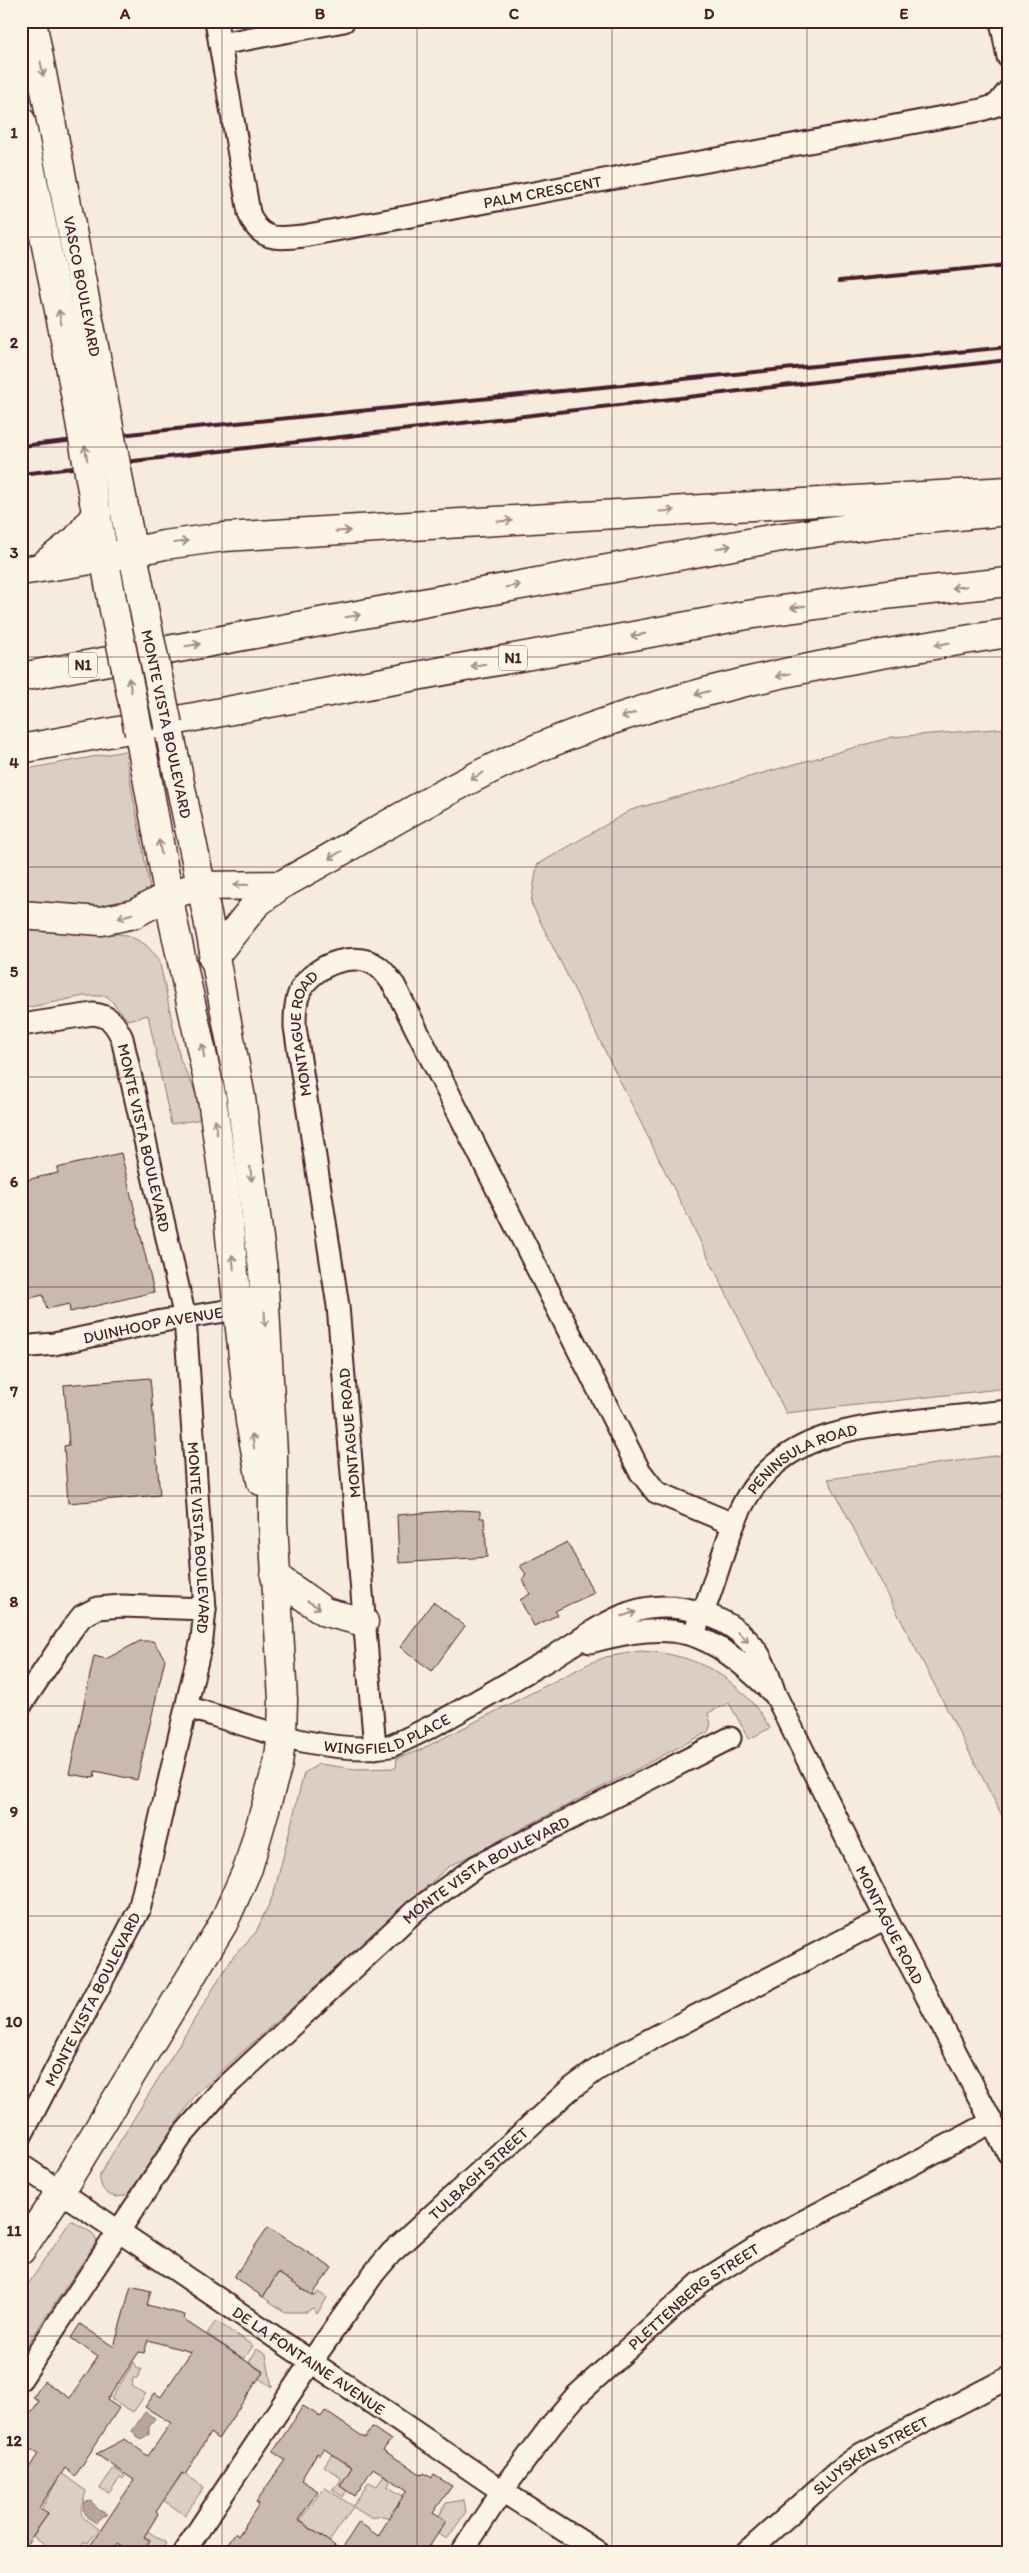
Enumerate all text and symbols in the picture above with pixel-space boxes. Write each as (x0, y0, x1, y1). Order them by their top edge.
text: A (119, 4, 131, 23)
text: B (315, 4, 326, 23)
text: C (509, 4, 520, 23)
text: D (704, 4, 715, 23)
text: E (900, 4, 909, 23)
one-way arrow (37, 61, 47, 77)
text: 1 (10, 123, 18, 142)
street label: PALM CRESCENT (482, 172, 603, 212)
street label: VASCO BOULEVARD (59, 214, 105, 358)
one-way arrow (55, 309, 64, 325)
text: 2 (10, 333, 19, 352)
one-way arrow (80, 445, 90, 461)
one-way arrow (659, 507, 675, 516)
one-way arrow (497, 516, 513, 525)
one-way arrow (335, 527, 351, 536)
one-way arrow (173, 537, 189, 547)
one-way arrow (716, 542, 732, 551)
text: 3 (10, 543, 19, 562)
one-way arrow (504, 581, 520, 590)
one-way arrow (952, 582, 968, 592)
one-way arrow (790, 603, 806, 613)
one-way arrow (344, 610, 360, 620)
street label: MONTE VISTA BOULEVARD (137, 628, 196, 820)
one-way arrow (630, 631, 646, 640)
one-way arrow (185, 640, 201, 650)
one-way arrow (935, 640, 951, 650)
road number: N1 (499, 646, 527, 670)
road number: N1 (69, 652, 97, 678)
one-way arrow (471, 660, 487, 670)
one-way arrow (775, 670, 791, 680)
one-way arrow (124, 678, 134, 694)
one-way arrow (695, 689, 711, 699)
one-way arrow (620, 711, 636, 721)
text: 4 (9, 753, 19, 772)
one-way arrow (471, 772, 485, 782)
one-way arrow (155, 839, 165, 855)
one-way arrow (328, 850, 342, 860)
one-way arrow (233, 880, 250, 890)
one-way arrow (118, 912, 134, 922)
text: 5 (10, 962, 19, 981)
street label: MONTAGUE ROAD (286, 966, 322, 1098)
street label: MONTE VISTA BOULEVARD (114, 1042, 174, 1234)
one-way arrow (197, 1044, 207, 1060)
one-way arrow (211, 1119, 221, 1135)
one-way arrow (246, 1166, 256, 1182)
text: 6 (10, 1172, 19, 1191)
one-way arrow (228, 1254, 238, 1270)
street label: DUINHOOP AVENUE (81, 1303, 224, 1348)
one-way arrow (261, 1310, 270, 1326)
street label: MONTAGUE ROAD (334, 1367, 365, 1499)
text: 7 (9, 1382, 18, 1401)
street label: PENINSULA ROAD (743, 1420, 859, 1498)
one-way arrow (247, 1433, 257, 1449)
street label: MONTE VISTA BOULEVARD (184, 1441, 214, 1635)
text: 8 (10, 1592, 19, 1611)
one-way arrow (307, 1601, 321, 1611)
one-way arrow (621, 1609, 636, 1618)
one-way arrow (737, 1631, 749, 1643)
street label: WINGFIELD PLACE (323, 1709, 453, 1758)
text: 9 (10, 1802, 18, 1821)
street label: MONTE VISTA BOULEVARD (399, 1812, 573, 1928)
street label: MONTAGUE ROAD (852, 1863, 928, 1988)
street label: MONTE VISTA BOULEVARD (40, 1909, 145, 2089)
text: 10 (5, 2012, 23, 2031)
street label: TULBAGH STREET (425, 2123, 532, 2224)
text: 11 (7, 2221, 22, 2240)
street label: PLETTENBERG STREET (624, 2239, 763, 2354)
street label: DE LA FONTAINE AVENUE (229, 2302, 389, 2419)
street label: SLUYSKEN STREET (809, 2412, 932, 2499)
text: 12 (6, 2431, 23, 2450)

